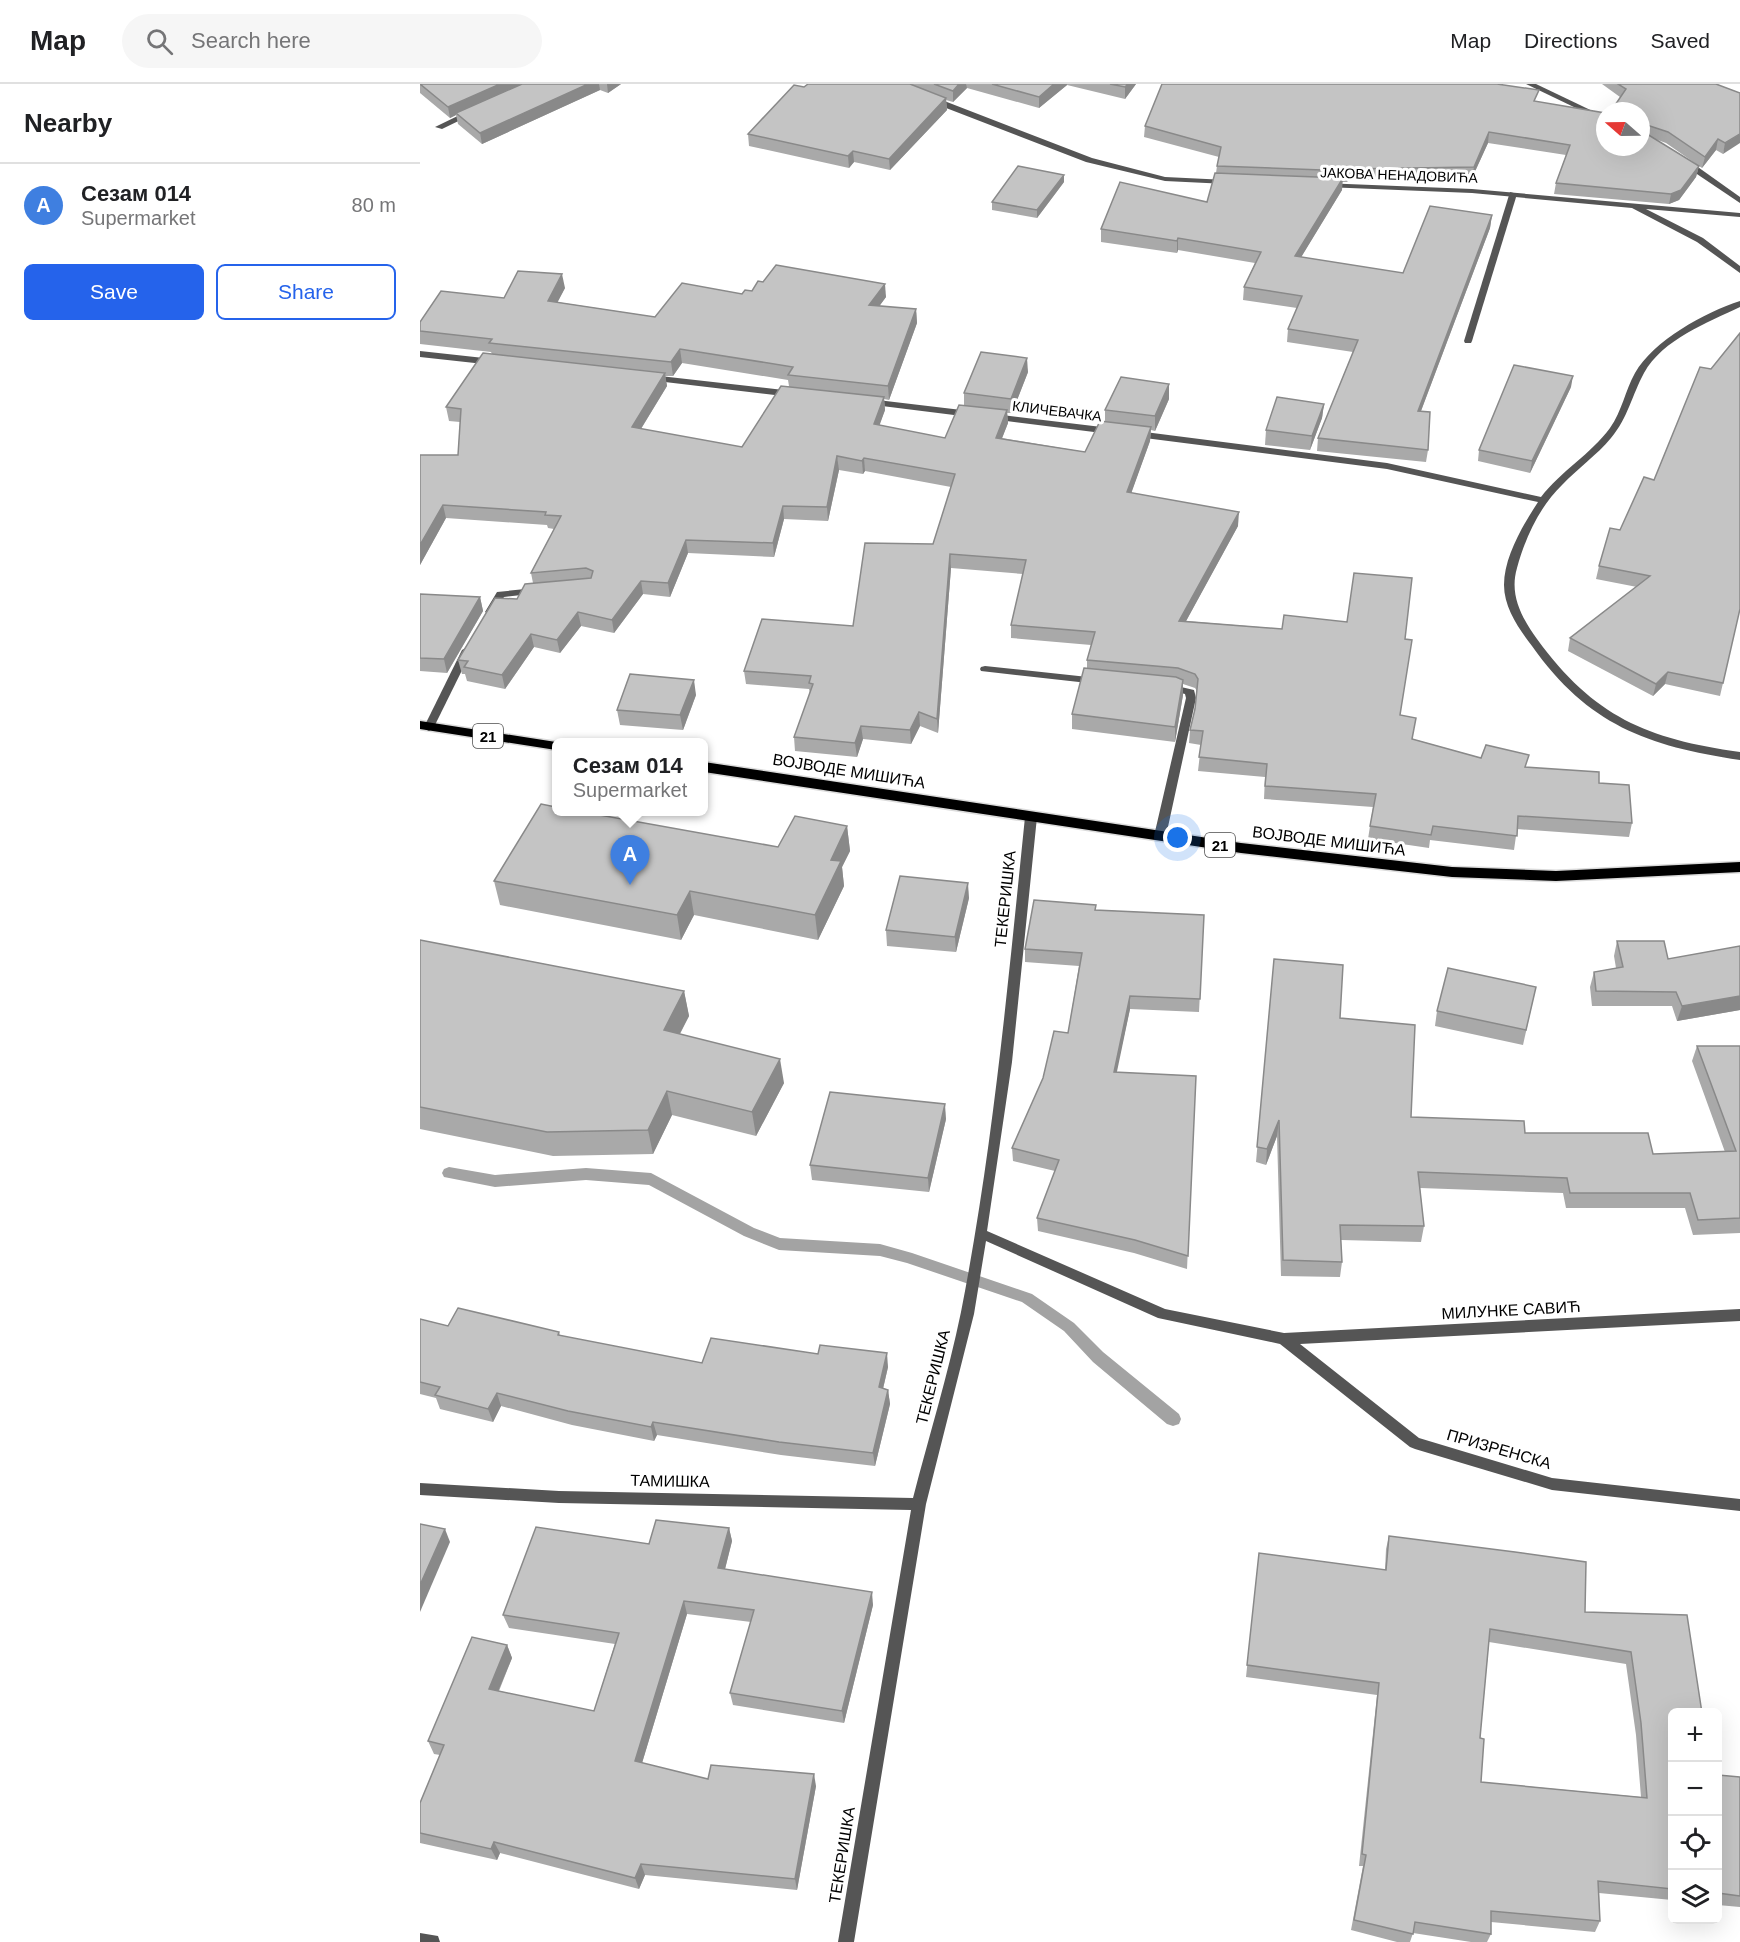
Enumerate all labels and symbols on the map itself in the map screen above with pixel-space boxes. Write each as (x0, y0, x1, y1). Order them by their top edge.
north arrow (1596, 102, 1650, 156)
street label: ЈАКОВА НЕНАДОВИЋА (1320, 164, 1479, 186)
street label: КЛИЧЕВАЧКА (1011, 398, 1103, 425)
road number: 21 (473, 724, 503, 748)
street label: ВОЈВОДЕ МИШИЋА (772, 751, 927, 791)
your location (1163, 823, 1192, 852)
street label: ВОЈВОДЕ МИШИЋА (1251, 823, 1407, 859)
road number: 21 (1205, 833, 1235, 857)
pin: A (610, 836, 650, 885)
street label: ТЕКЕРИШКА (991, 849, 1019, 948)
street label: МИЛУНКЕ САВИЋ (1441, 1298, 1581, 1322)
street label: ТЕКЕРИШКА (913, 1327, 953, 1426)
street label: ПРИЗРЕНСКА (1445, 1426, 1553, 1472)
street label: ТАМИШКА (630, 1472, 710, 1490)
street label: ТЕКЕРИШКА (826, 1805, 858, 1904)

